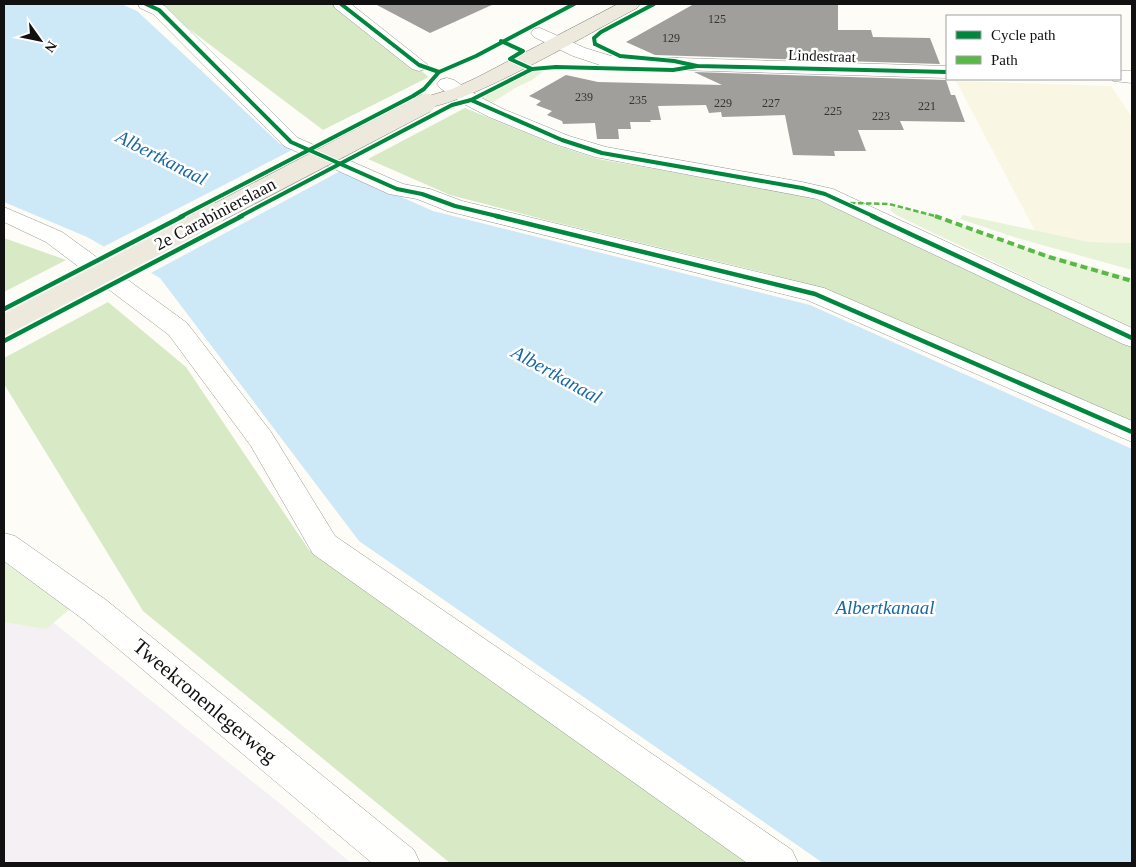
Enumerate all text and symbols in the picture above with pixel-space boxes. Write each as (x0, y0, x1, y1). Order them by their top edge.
house number: 125 (708, 12, 726, 26)
north arrow (15, 15, 65, 65)
legend (946, 15, 1121, 80)
text: Cycle path (991, 27, 1056, 43)
house number: 129 (662, 31, 680, 45)
text: N (41, 38, 60, 55)
street label: Lindestraat (788, 47, 857, 65)
text: Path (991, 52, 1018, 68)
house number: 239 (575, 90, 593, 104)
house number: 235 (629, 93, 647, 107)
house number: 229 (714, 96, 732, 110)
house number: 227 (762, 96, 780, 110)
house number: 221 (918, 99, 936, 113)
house number: 225 (824, 104, 842, 118)
house number: 223 (872, 109, 890, 123)
water label: Albertkanaal (111, 125, 211, 189)
street label: 2e Carabinierslaan (151, 174, 279, 254)
water label: Albertkanaal (507, 340, 605, 408)
water label: Albertkanaal (833, 597, 935, 618)
street label: Tweekronenlegerweg (128, 634, 282, 769)

